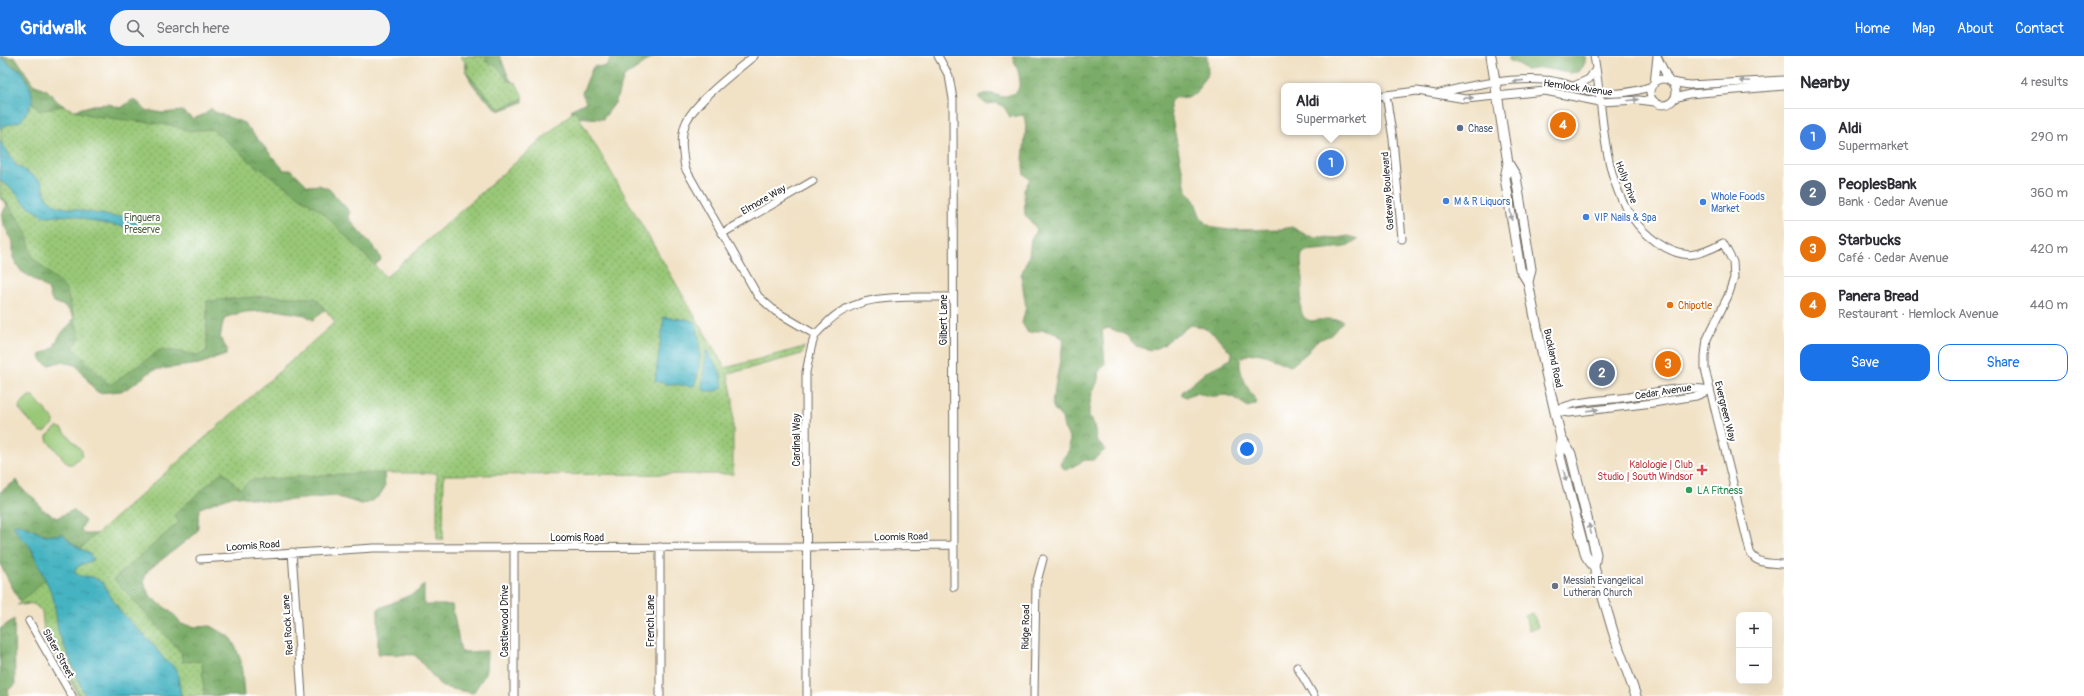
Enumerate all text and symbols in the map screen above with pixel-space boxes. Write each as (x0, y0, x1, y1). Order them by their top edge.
search box (110, 10, 390, 46)
text: Gridwalk (20, 16, 86, 40)
icon: search (124, 17, 146, 39)
text: Search here (156, 19, 229, 38)
text: Home (1855, 20, 1890, 37)
text: Map (1912, 20, 1935, 37)
text: About (1957, 20, 1993, 37)
text: Contact (2015, 20, 2064, 37)
text: Nearby (1800, 72, 1849, 93)
text: 4 results (2021, 74, 2068, 90)
street label: Hemlock Avenue (1543, 77, 1613, 99)
one-way arrow (1512, 78, 1524, 84)
one-way arrow (1739, 78, 1751, 85)
popup (1281, 83, 1381, 135)
text: Aldi (1296, 92, 1319, 111)
one-way arrow (1462, 95, 1474, 101)
one-way arrow (1627, 97, 1639, 104)
pin: 4 (1550, 110, 1576, 140)
text: Supermarket (1296, 111, 1366, 127)
text: Aldi (1838, 119, 1861, 138)
marker: Chase (1455, 123, 1465, 133)
place label: Chase (1468, 123, 1493, 135)
text: 1 (1810, 129, 1816, 145)
text: 290 m (2031, 129, 2068, 145)
text: Supermarket (1838, 138, 1909, 154)
pin: 1 (1318, 148, 1344, 178)
street label: Gateway Boulevard (1379, 151, 1397, 231)
street label: Holly Drive (1613, 160, 1640, 205)
text: PeoplesBank (1838, 175, 1916, 194)
street label: Elmore Way (739, 182, 789, 218)
text: 2 (1809, 185, 1817, 201)
text: 360 m (2030, 185, 2068, 201)
place label: Whole Foods Market (1711, 191, 1765, 215)
text: Bank · Cedar Avenue (1838, 194, 1948, 210)
marker: M & R Liquors (1441, 196, 1451, 206)
place label: M & R Liquors (1454, 196, 1511, 208)
marker: Whole Foods Market (1698, 197, 1708, 207)
one-way arrow (1508, 209, 1514, 221)
park label: Finguera Preserve (124, 212, 161, 236)
marker: VIP Nails & Spa (1581, 212, 1591, 222)
place label: VIP Nails & Spa (1594, 212, 1657, 224)
text: Starbucks (1838, 231, 1901, 250)
text: 3 (1809, 241, 1817, 257)
text: 420 m (2030, 241, 2068, 257)
text: Café · Cedar Avenue (1838, 250, 1948, 266)
text: Panera Bread (1838, 287, 1919, 306)
street label: Gilbert Lane (938, 294, 950, 345)
text: 4 (1809, 297, 1817, 313)
text: 440 m (2030, 297, 2068, 313)
marker: Chipotle (1665, 300, 1675, 310)
place label: Chipotle (1678, 300, 1712, 312)
text: Restaurant · Hemlock Avenue (1838, 306, 1998, 322)
street label: Buckland Road (1541, 328, 1565, 389)
button: Save (1800, 344, 1930, 381)
button: Share (1938, 344, 2068, 381)
pin: 3 (1655, 349, 1681, 379)
pin: 2 (1589, 358, 1615, 388)
street label: Evergreen Way (1712, 380, 1738, 443)
street label: Cedar Avenue (1634, 382, 1692, 402)
one-way arrow (1587, 407, 1599, 413)
street label: Cardinal Way (791, 413, 803, 467)
your location (1237, 439, 1257, 459)
place label: Kalologie | Club Studio | South Windsor (1597, 459, 1693, 483)
marker: Kalologie | Club Studio | South Windsor (1696, 464, 1708, 476)
one-way arrow (1562, 470, 1568, 483)
marker: LA Fitness (1684, 485, 1694, 495)
place label: LA Fitness (1697, 485, 1743, 497)
one-way arrow (1586, 523, 1592, 535)
street label: Loomis Road (874, 531, 928, 543)
street label: Loomis Road (550, 532, 604, 544)
street label: Loomis Road (226, 538, 281, 554)
place label: Messiah Evangelical Lutheran Church (1563, 575, 1643, 599)
marker: Messiah Evangelical Lutheran Church (1550, 581, 1560, 591)
street label: Castlewood Drive (499, 585, 511, 657)
street label: Red Rock Lane (280, 594, 296, 656)
street label: French Lane (645, 595, 657, 647)
street label: Ridge Road (1020, 604, 1032, 650)
map controls (1736, 612, 1772, 684)
button: + (1736, 612, 1772, 648)
street label: Slater Street (40, 627, 77, 681)
button: − (1736, 648, 1772, 684)

